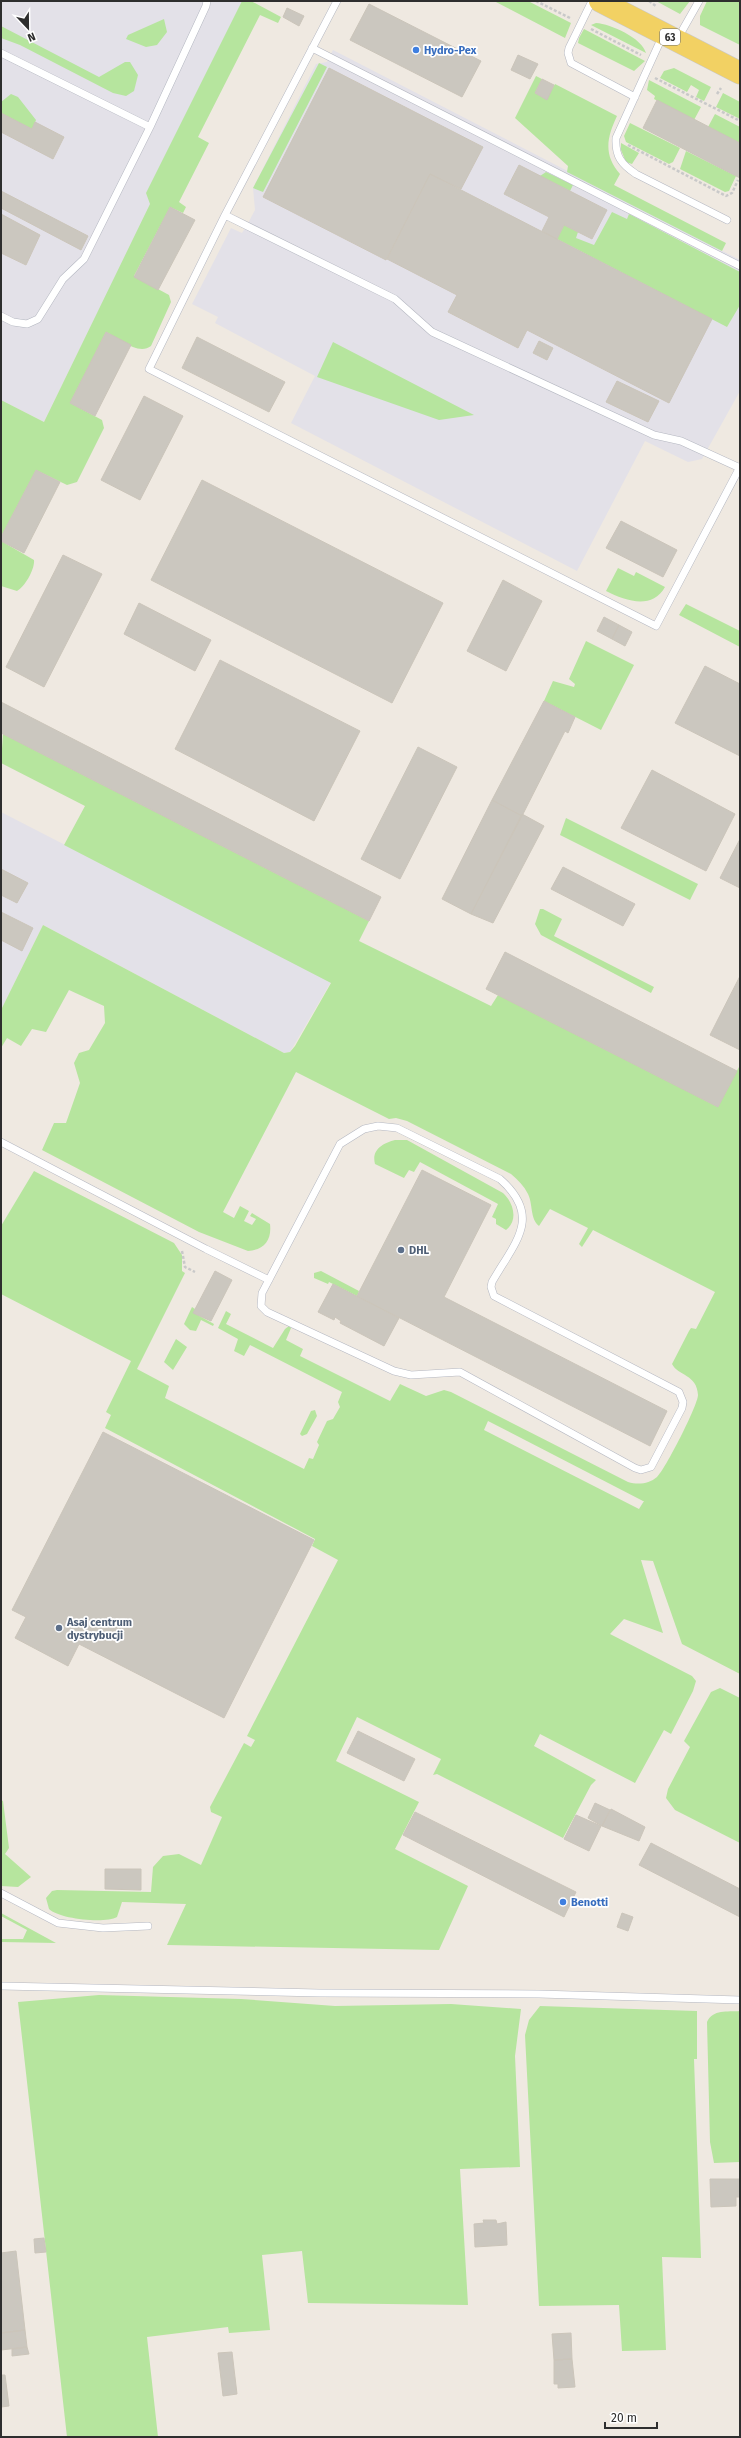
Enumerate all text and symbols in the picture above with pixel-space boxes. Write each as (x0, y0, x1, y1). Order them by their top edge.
north arrow (8, 8, 48, 48)
text: N (26, 29, 37, 44)
road number: 63 (660, 29, 680, 45)
place label: Hydro-Pex (424, 44, 477, 57)
marker: Hydro-Pex (411, 45, 421, 55)
place label: DHL (409, 1244, 429, 1257)
marker: DHL (396, 1245, 406, 1255)
place label: Asaj centrum dystrybucji (66, 1616, 132, 1642)
marker: Asaj centrum dystrybucji (54, 1623, 64, 1633)
place label: Benotti (571, 1896, 608, 1909)
marker: Benotti (558, 1897, 568, 1907)
scale bar (605, 2404, 657, 2430)
text: 20 m (611, 2411, 637, 2425)

